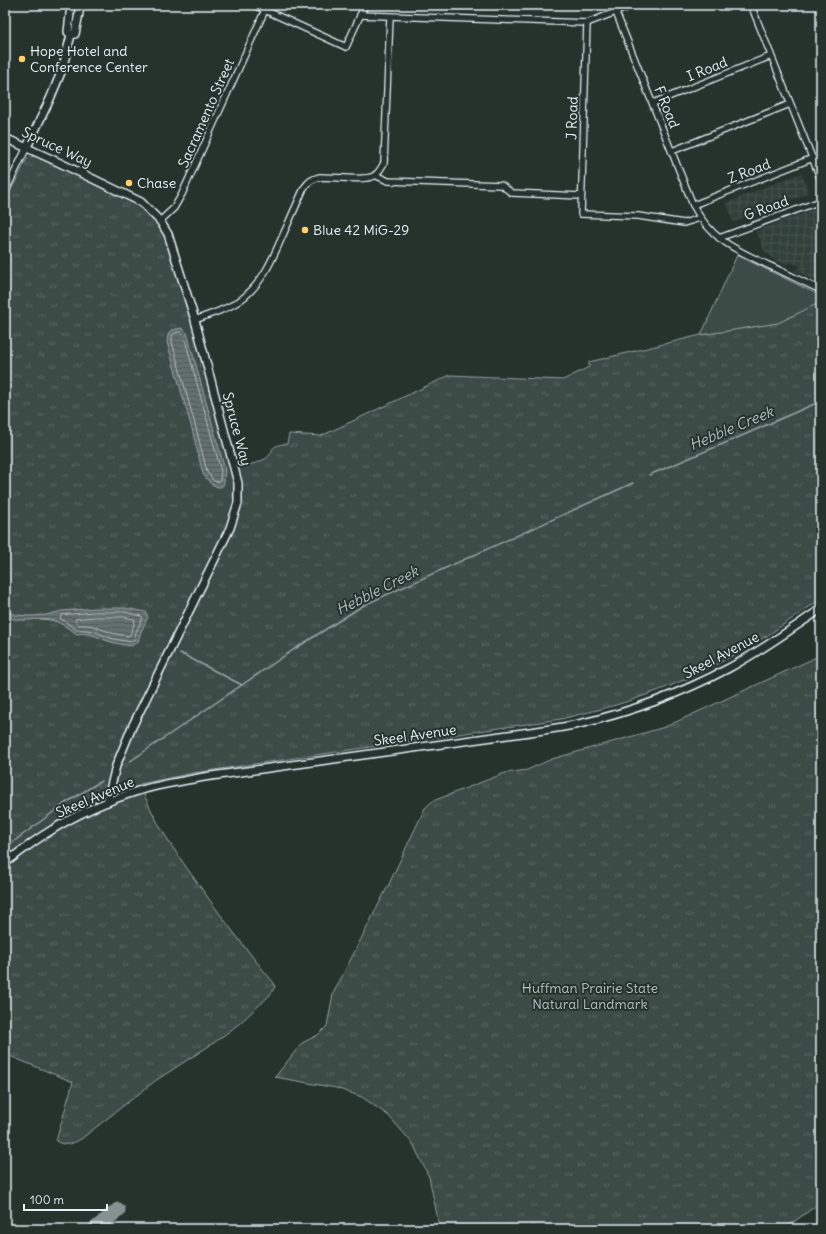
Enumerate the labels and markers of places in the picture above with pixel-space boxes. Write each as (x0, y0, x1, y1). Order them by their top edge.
place label: Hope Hotel and Conference Center (30, 42, 148, 76)
marker: Hope Hotel and Conference Center (17, 54, 27, 64)
place label: Chase (137, 174, 176, 192)
marker: Chase (124, 178, 134, 188)
place label: Blue 42 MiG-29 (313, 221, 409, 239)
marker: Blue 42 MiG-29 (300, 225, 310, 235)

